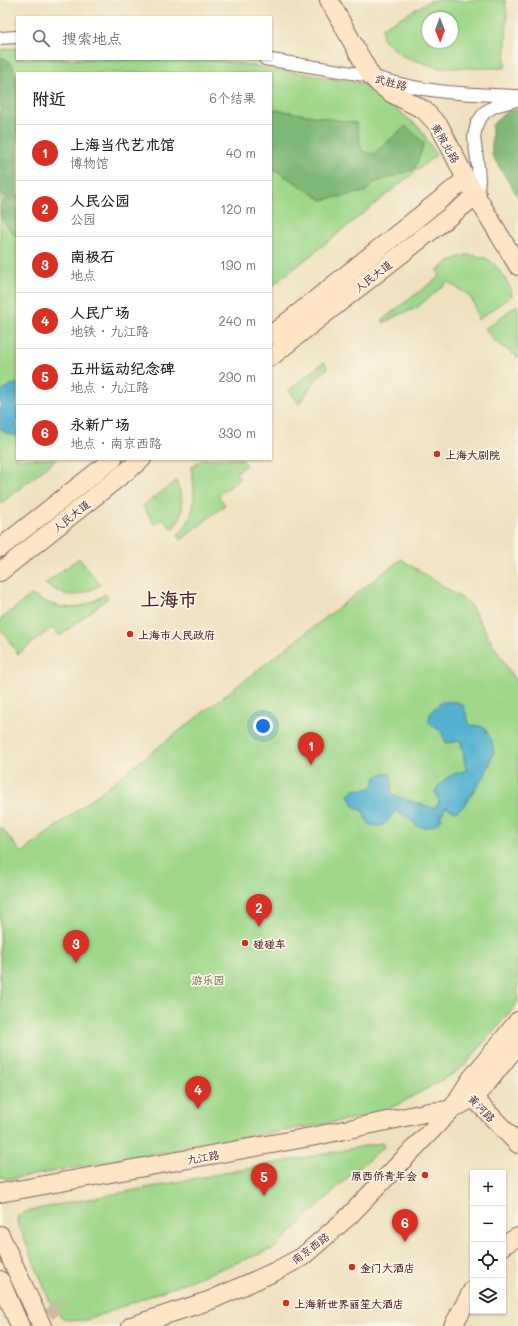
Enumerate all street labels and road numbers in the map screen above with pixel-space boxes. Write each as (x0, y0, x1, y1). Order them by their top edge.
street label: 武胜路 (373, 70, 409, 94)
street label: 黄陂北路 (429, 120, 463, 166)
street label: 人民大道 (351, 257, 395, 295)
street label: 人民大道 (49, 496, 93, 536)
street label: 黄河路 (465, 1091, 499, 1125)
street label: 九江路 (185, 1147, 221, 1167)
street label: 南京西路 (288, 1229, 332, 1267)

